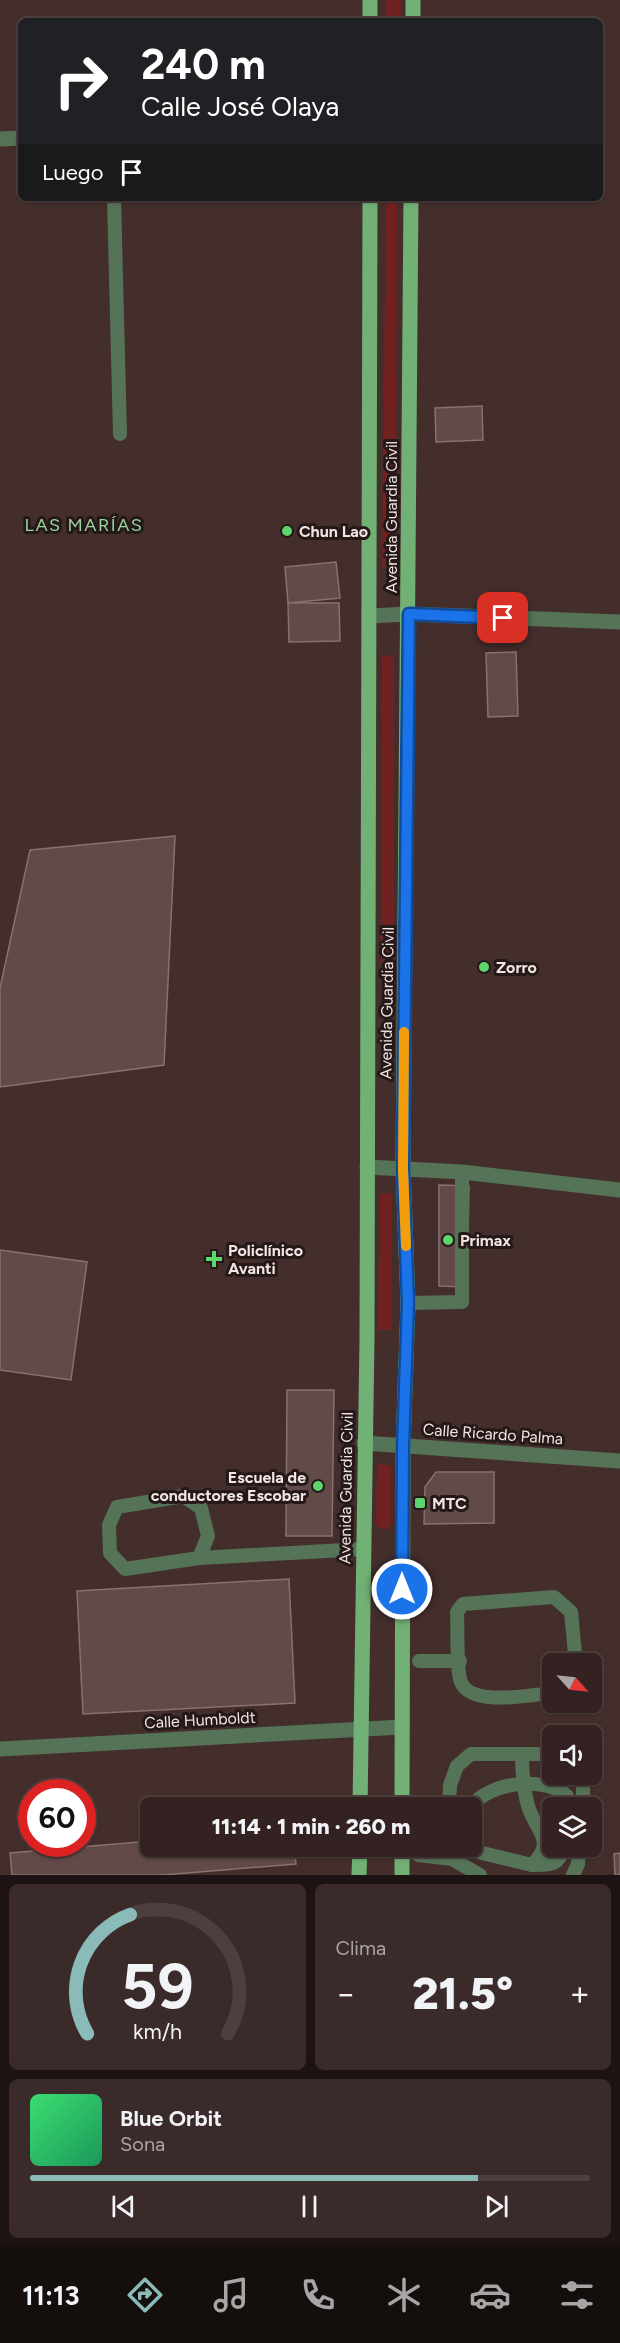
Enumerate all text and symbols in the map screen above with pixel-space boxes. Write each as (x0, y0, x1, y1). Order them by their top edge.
text: 240 m (141, 39, 266, 90)
icon: right (42, 42, 120, 120)
text: Calle José Olaya (141, 90, 339, 123)
icon: arrive (115, 156, 148, 189)
text: Luego (42, 159, 103, 186)
street label: Avenida Guardia Civil (382, 441, 401, 593)
district label: LAS MARÍAS (25, 514, 143, 536)
place label: Chun Lao (299, 522, 368, 541)
marker: Chun Lao (280, 524, 294, 538)
pin (477, 592, 528, 643)
icon: arrive (486, 601, 519, 634)
street label: Avenida Guardia Civil (376, 927, 398, 1079)
place label: Zorro (496, 958, 537, 977)
marker: Zorro (477, 960, 491, 974)
place label: Primax (460, 1231, 511, 1250)
marker: Primax (441, 1233, 455, 1247)
place label: Policlínico Avanti (228, 1241, 303, 1278)
marker: Policlínico Avanti (205, 1250, 223, 1268)
street label: Avenida Guardia Civil (335, 1412, 357, 1564)
street label: Calle Ricardo Palma (422, 1420, 564, 1448)
place label: Escuela de conductores Escobar (151, 1468, 306, 1505)
marker: Escuela de conductores Escobar (311, 1479, 325, 1493)
place label: MTC (432, 1494, 467, 1513)
marker: MTC (413, 1496, 427, 1510)
position arrow (370, 1557, 434, 1621)
north arrow (542, 1653, 602, 1713)
map controls (542, 1653, 602, 1857)
street label: Calle Humboldt (144, 1708, 256, 1732)
button: sound (542, 1725, 602, 1785)
speed limit sign: 60 (18, 1779, 96, 1857)
button: layers (542, 1797, 602, 1857)
text: 11:14 · 1 min · 260 m (212, 1813, 410, 1840)
text: Clima (336, 1936, 386, 1960)
text: 59 (121, 1949, 193, 2024)
text: 21.5° (412, 1966, 513, 2020)
text: − (336, 1974, 356, 2013)
text: + (569, 1974, 590, 2013)
text: km/h (133, 2019, 182, 2044)
text: Blue Orbit (120, 2105, 222, 2132)
text: Sona (120, 2132, 165, 2156)
icon: previous (107, 2190, 140, 2223)
icon: pause (293, 2190, 326, 2223)
icon: next (480, 2190, 513, 2223)
icon: directions (124, 2274, 166, 2316)
icon: music (210, 2274, 252, 2316)
icon: phone (297, 2274, 339, 2316)
icon: climate (383, 2274, 425, 2316)
icon: car (469, 2274, 511, 2316)
icon: filters (556, 2274, 598, 2316)
text: 11:13 (22, 2279, 80, 2312)

